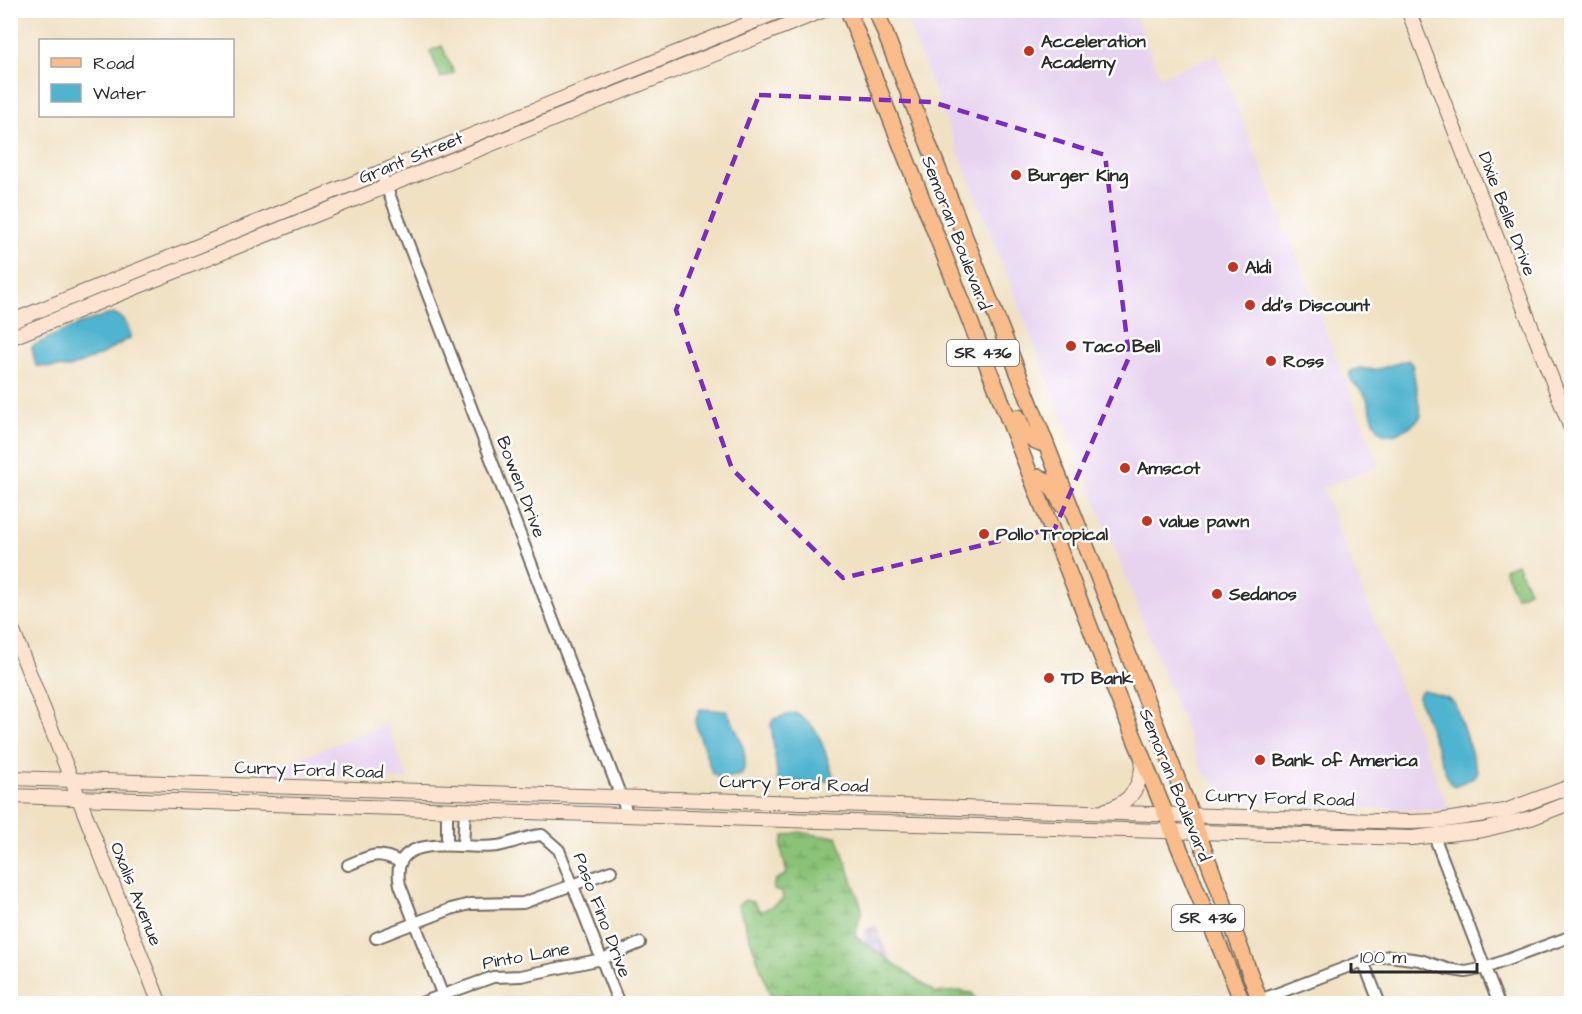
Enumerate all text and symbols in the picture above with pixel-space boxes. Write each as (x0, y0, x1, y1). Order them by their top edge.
place label: Acceleration Academy (1041, 29, 1146, 76)
legend (39, 39, 234, 117)
marker: Acceleration Academy (1022, 44, 1036, 58)
text: Road (93, 51, 134, 76)
text: Water (93, 81, 146, 106)
street label: Grant Street (355, 125, 468, 190)
street label: Dixie Belle Drive (1472, 148, 1542, 280)
street label: Semoran Boulevard (915, 152, 997, 314)
place label: Burger King (1028, 163, 1129, 189)
marker: Burger King (1009, 168, 1023, 182)
place label: Aldi (1245, 255, 1272, 280)
marker: Aldi (1226, 260, 1240, 274)
place label: dd's Discount (1261, 293, 1371, 318)
marker: dd's Discount (1243, 298, 1257, 312)
place label: Taco Bell (1082, 334, 1160, 359)
marker: Taco Bell (1064, 339, 1078, 353)
road number: SR 436 (947, 340, 1019, 366)
place label: Ross (1283, 349, 1324, 374)
marker: Ross (1264, 354, 1278, 368)
street label: Bowen Drive (490, 433, 552, 542)
place label: Amscot (1137, 456, 1201, 481)
marker: Amscot (1118, 461, 1132, 475)
place label: value pawn (1159, 509, 1249, 534)
marker: value pawn (1140, 514, 1154, 528)
place label: Pollo Tropical (996, 522, 1108, 547)
marker: Pollo Tropical (977, 527, 991, 541)
place label: Sedanos (1228, 582, 1297, 607)
marker: Sedanos (1210, 587, 1224, 601)
place label: TD Bank (1060, 666, 1134, 691)
marker: TD Bank (1042, 671, 1056, 685)
street label: Semoran Boulevard (1133, 705, 1217, 865)
place label: Bank of America (1272, 748, 1419, 773)
marker: Bank of America (1253, 753, 1267, 767)
street label: Curry Ford Road (234, 755, 384, 786)
street label: Curry Ford Road (719, 769, 869, 800)
street label: Curry Ford Road (1205, 783, 1355, 814)
street label: Oxalis Avenue (104, 838, 168, 950)
street label: Paso Fino Drive (567, 849, 637, 981)
road number: SR 436 (1172, 905, 1244, 931)
street label: Pinto Lane (480, 936, 572, 976)
scale bar (1351, 936, 1477, 974)
text: 100 m (1360, 945, 1406, 970)

